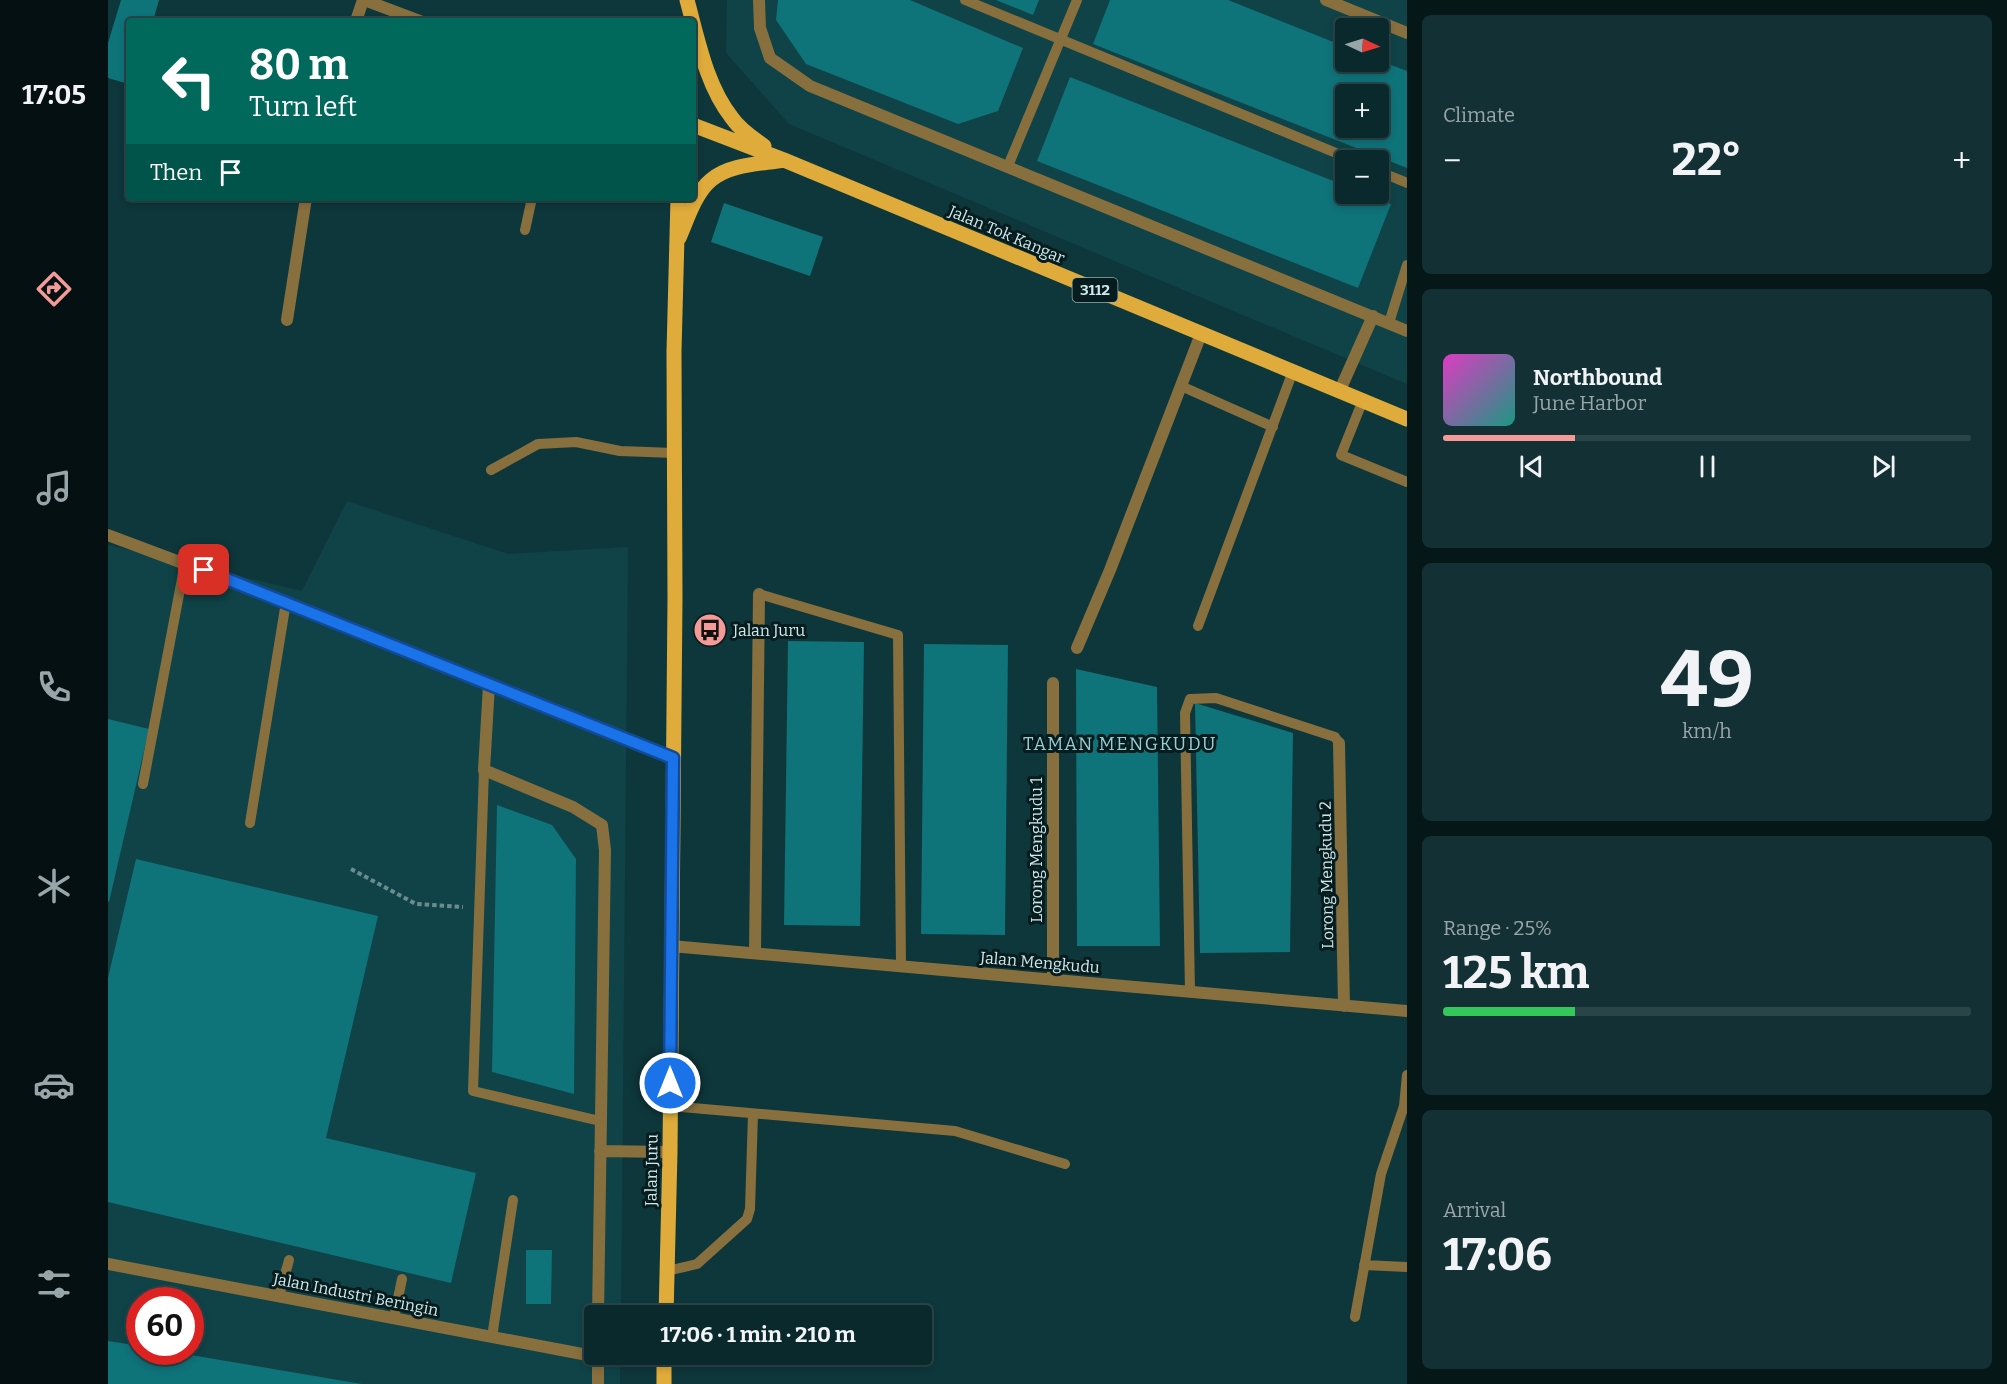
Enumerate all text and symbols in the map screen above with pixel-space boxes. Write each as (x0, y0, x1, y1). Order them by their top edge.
north arrow (1335, 18, 1389, 72)
map controls (1335, 18, 1389, 204)
text: 80 m (249, 40, 349, 90)
icon: left (150, 42, 228, 120)
text: 17:05 (22, 79, 86, 111)
button: + (1335, 84, 1389, 138)
text: Turn left (249, 91, 357, 123)
text: Climate (1443, 103, 1515, 127)
text: 22° (1671, 133, 1742, 187)
text: − (1443, 141, 1461, 181)
text: + (1952, 141, 1971, 181)
button: − (1335, 150, 1389, 204)
icon: arrive (214, 156, 247, 189)
text: Then (150, 159, 202, 186)
street label: Jalan Tok Kangar (945, 201, 1068, 267)
icon: directions (33, 268, 75, 310)
road number: 3112 (1072, 278, 1118, 302)
text: Northbound (1533, 364, 1662, 391)
text: June Harbor (1533, 391, 1646, 415)
icon: previous (1515, 450, 1548, 483)
icon: pause (1691, 450, 1724, 483)
icon: next (1867, 450, 1900, 483)
icon: music (33, 467, 75, 509)
pin (178, 544, 229, 595)
icon: arrive (187, 553, 220, 586)
bus stop icon: Jalan Juru (692, 612, 728, 648)
place label: Jalan Juru (732, 621, 805, 640)
text: 49 (1660, 633, 1754, 727)
icon: phone (33, 666, 75, 708)
text: km/h (1682, 719, 1732, 743)
district label: TAMAN MENGKUDU (1023, 733, 1217, 755)
street label: Lorong Mengkudu 1 (1027, 777, 1046, 923)
street label: Lorong Mengkudu 2 (1316, 801, 1337, 949)
icon: climate (33, 865, 75, 907)
text: Range · 25% (1443, 916, 1552, 940)
text: 125 km (1443, 946, 1590, 1000)
street label: Jalan Mengkudu (978, 948, 1101, 977)
position arrow (638, 1051, 702, 1115)
icon: car (33, 1064, 75, 1106)
street label: Jalan Juru (641, 1134, 662, 1207)
text: Arrival (1443, 1198, 1506, 1222)
text: 17:06 (1443, 1228, 1552, 1282)
icon: filters (33, 1263, 75, 1305)
street label: Jalan Industri Beringin (271, 1269, 440, 1320)
speed limit sign: 60 (126, 1287, 204, 1365)
text: 17:06 · 1 min · 210 m (660, 1321, 856, 1348)

